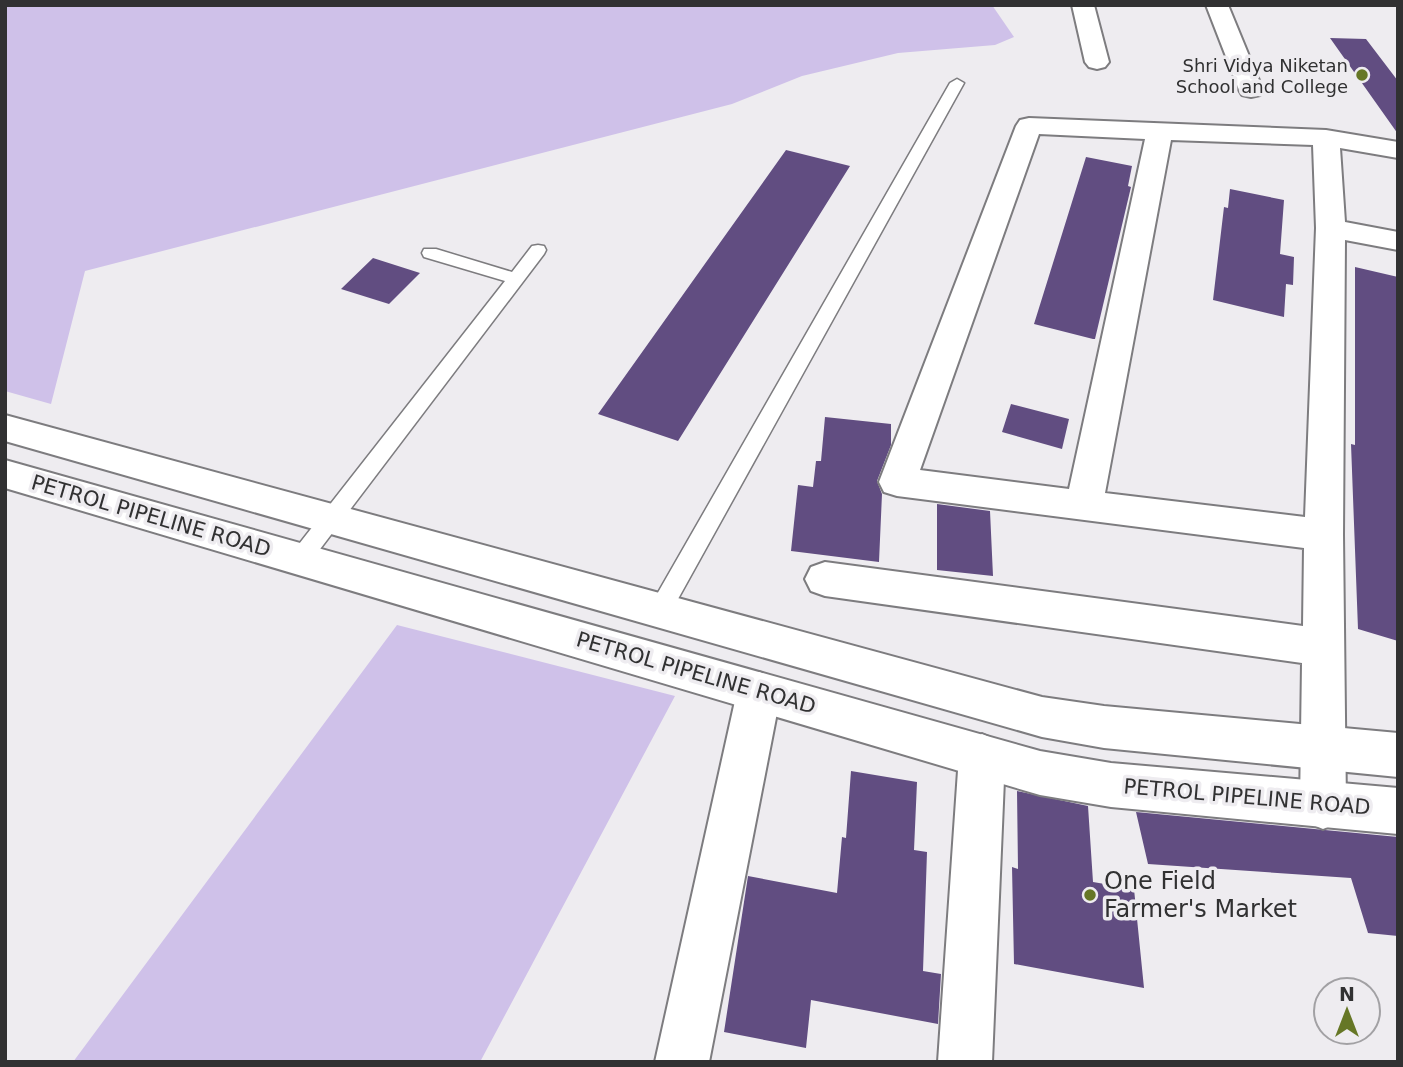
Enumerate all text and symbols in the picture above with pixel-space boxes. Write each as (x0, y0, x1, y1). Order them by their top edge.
place label: Shri Vidya Niketan School and College (1176, 55, 1348, 97)
marker: Shri Vidya Niketan School and College (1354, 67, 1370, 83)
street label: PETROL PIPELINE ROAD (29, 470, 273, 562)
street label: PETROL PIPELINE ROAD (574, 627, 818, 719)
street label: PETROL PIPELINE ROAD (1122, 774, 1372, 820)
place label: One Field Farmer's Market (1104, 867, 1297, 923)
marker: One Field Farmer's Market (1082, 887, 1098, 903)
north arrow (1312, 976, 1382, 1046)
text: N (1339, 983, 1355, 1005)

